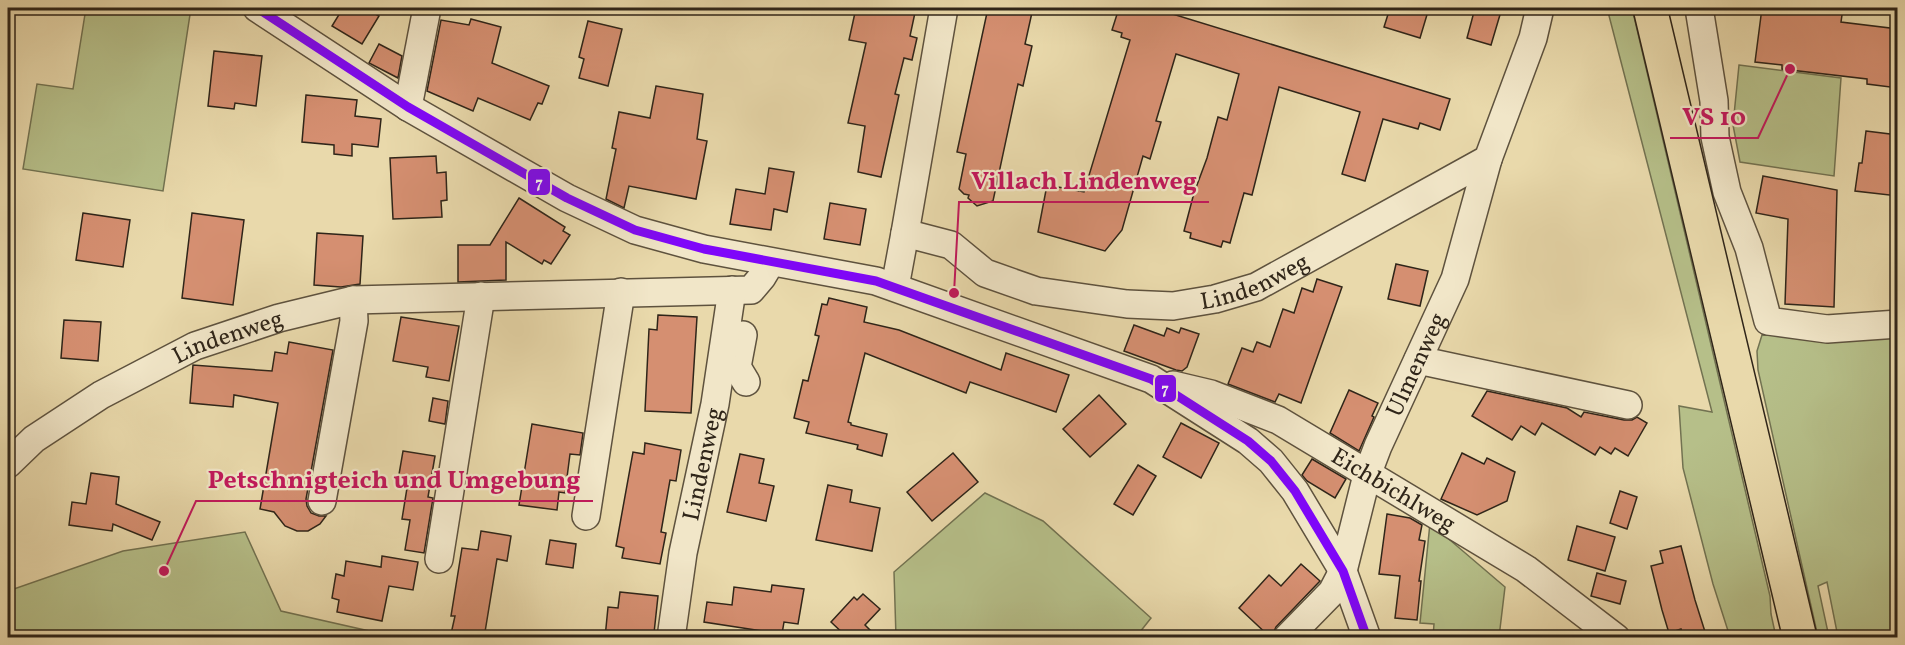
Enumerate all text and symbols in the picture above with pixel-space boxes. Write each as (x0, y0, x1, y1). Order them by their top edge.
callout: VS 10 (1670, 94, 1758, 138)
text: VS 10 (1682, 100, 1746, 136)
callout: Villach Lindenweg (959, 158, 1209, 202)
text: Villach Lindenweg (971, 164, 1197, 200)
line badge: 7 (527, 168, 551, 196)
text: 7 (535, 173, 543, 195)
street label: Lindenweg (1198, 246, 1316, 320)
street label: Lindenweg (167, 303, 288, 374)
street label: Ulmenweg (1379, 307, 1456, 423)
line badge: 7 (1154, 374, 1177, 403)
text: 7 (1161, 379, 1169, 401)
street label: Lindenweg (675, 404, 733, 524)
street label: Eichbichlweg (1324, 441, 1462, 542)
callout: Petschnigteich und Umgebung (196, 457, 593, 501)
text: Petschnigteich und Umgebung (207, 463, 581, 499)

